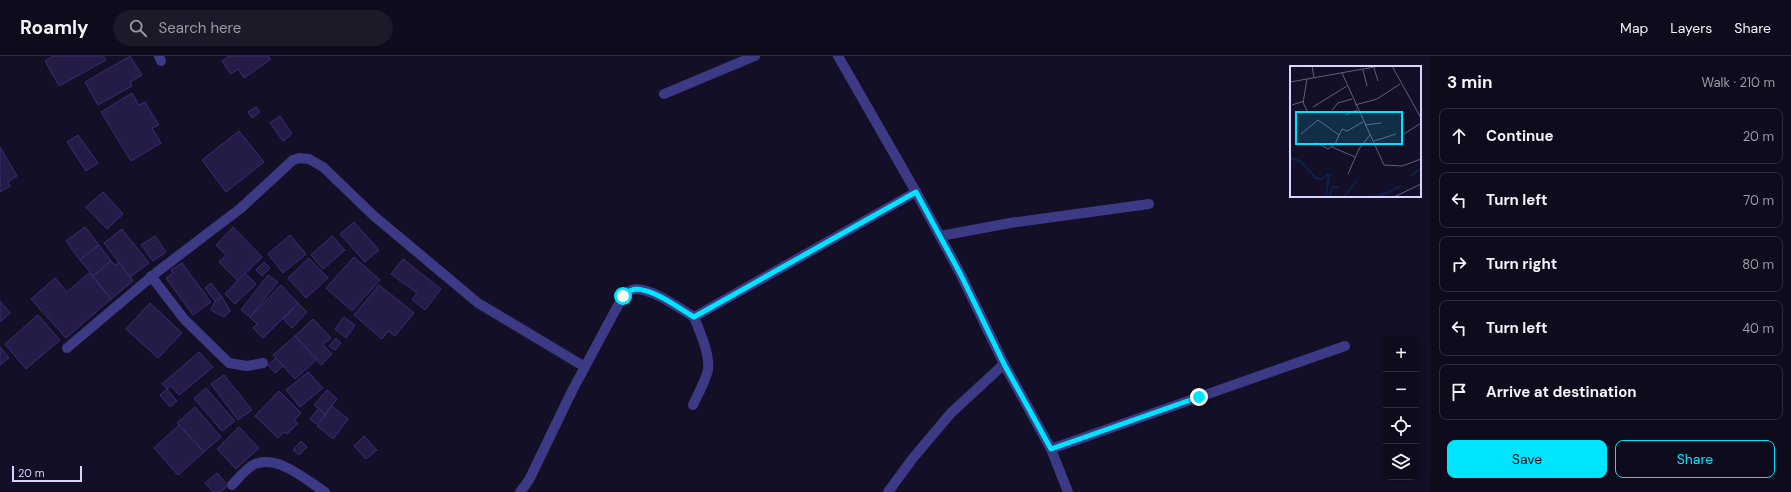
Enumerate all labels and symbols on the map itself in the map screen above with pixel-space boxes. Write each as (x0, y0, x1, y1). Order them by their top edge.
inset map (1290, 66, 1421, 197)
route start (614, 287, 632, 305)
route end (1190, 388, 1208, 406)
scale bar (12, 464, 82, 483)

